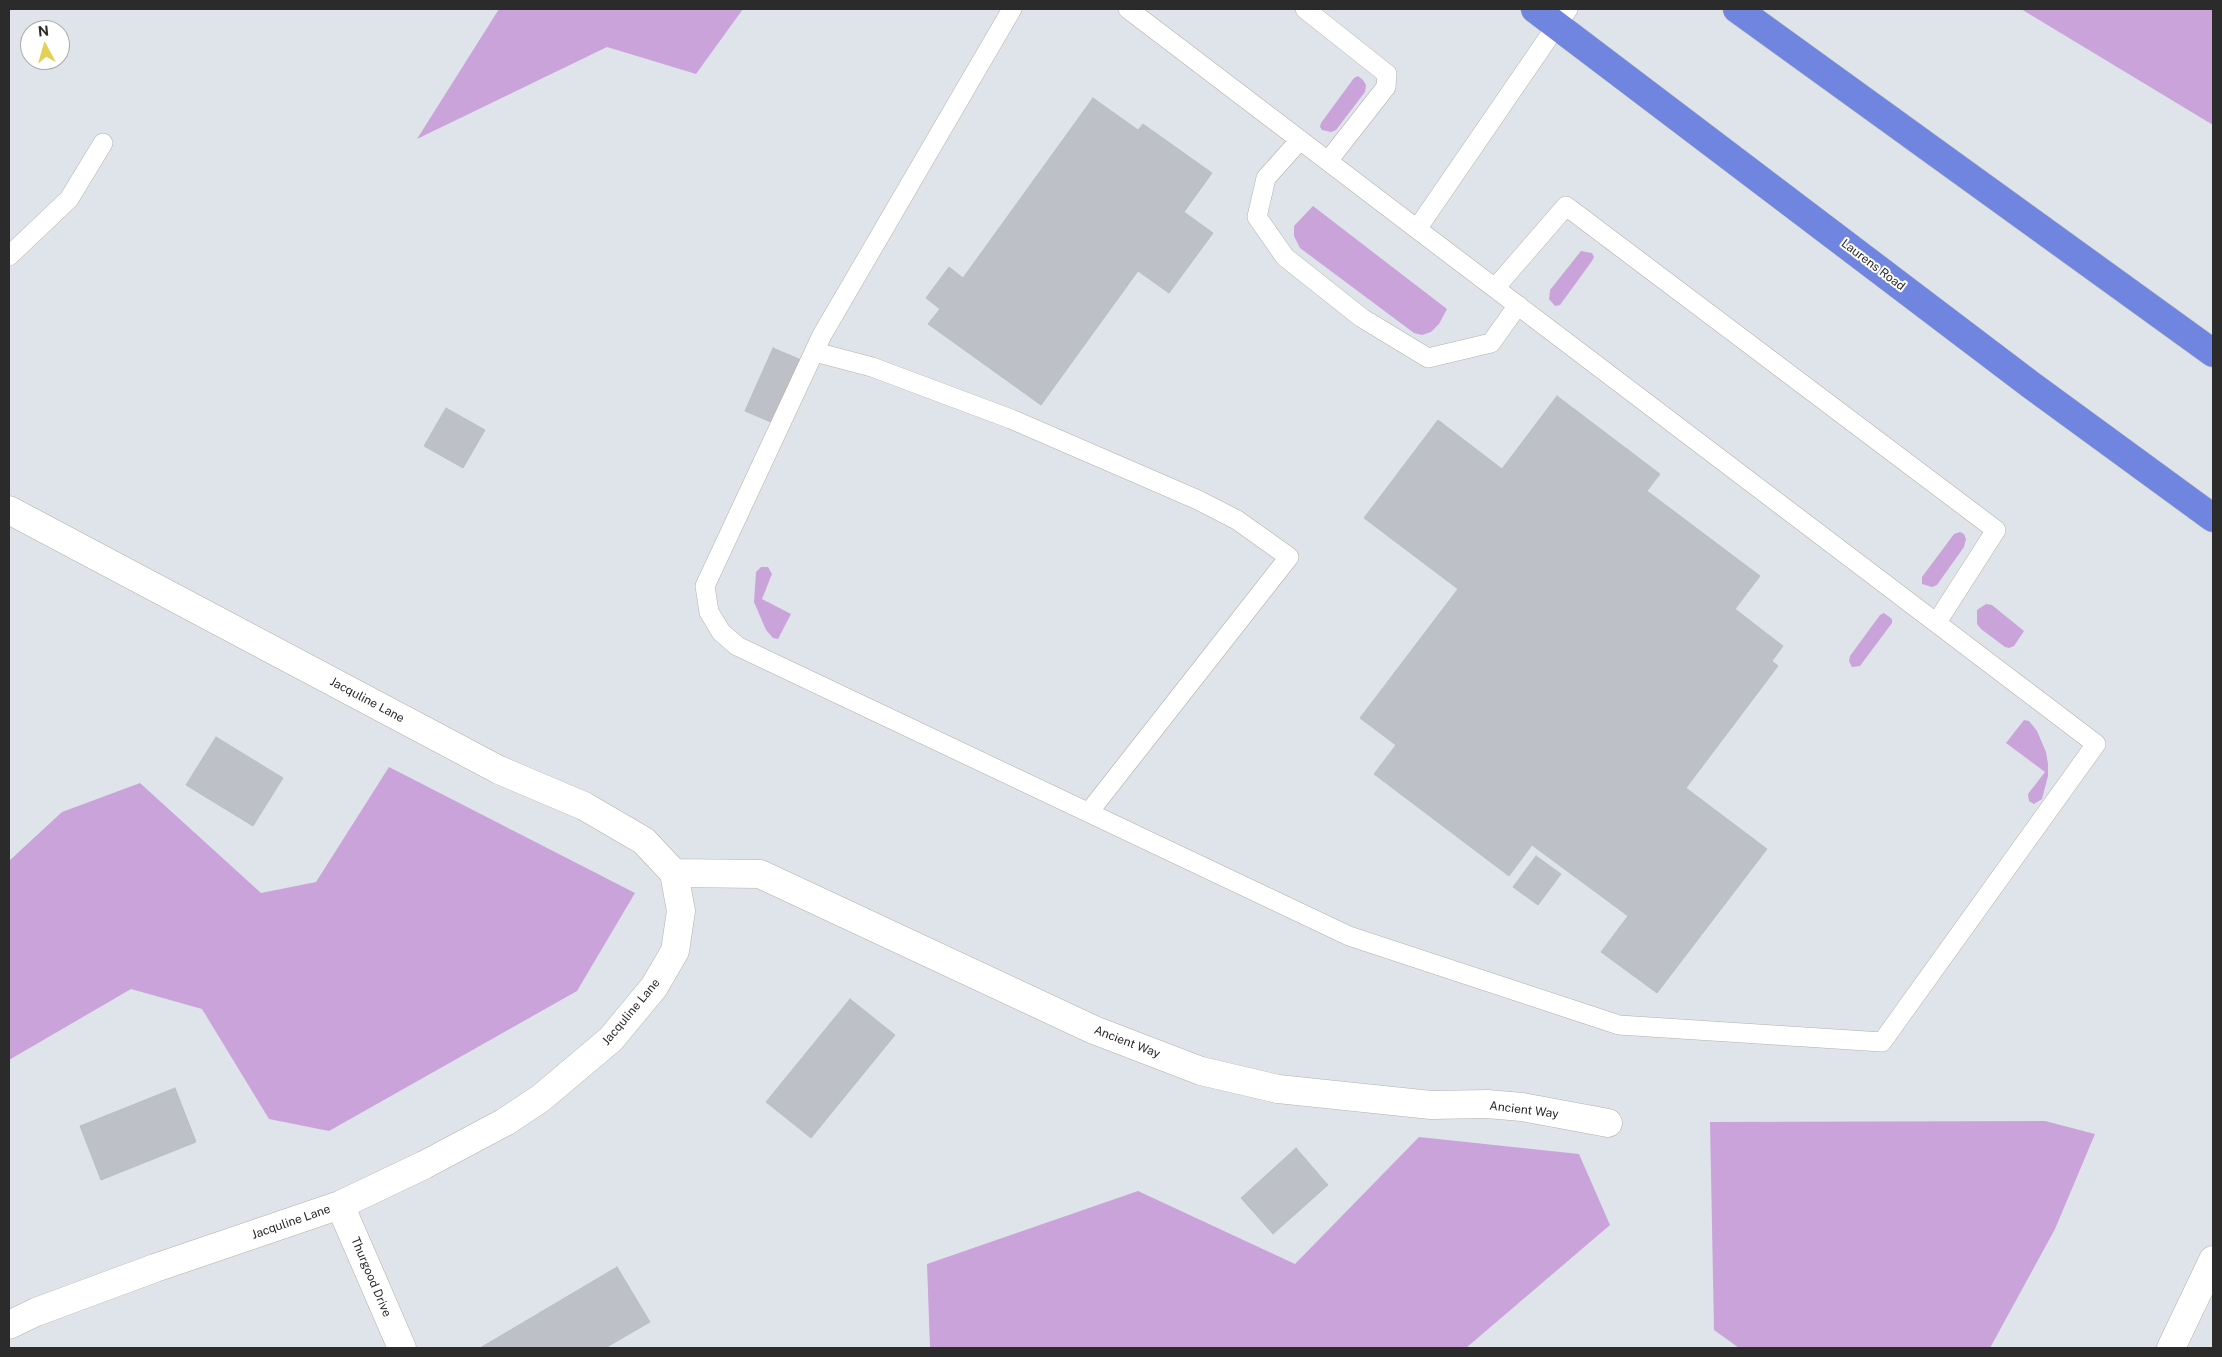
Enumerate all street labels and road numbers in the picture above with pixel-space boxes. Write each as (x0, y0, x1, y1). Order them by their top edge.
street label: Laurens Road (1838, 236, 1908, 294)
street label: Jacquline Lane (327, 674, 407, 726)
street label: Jacquline Lane (599, 976, 663, 1048)
street label: Ancient Way (1092, 1023, 1162, 1061)
street label: Ancient Way (1489, 1099, 1559, 1121)
street label: Jacquline Lane (250, 1202, 332, 1242)
street label: Thurgood Drive (348, 1235, 394, 1319)

